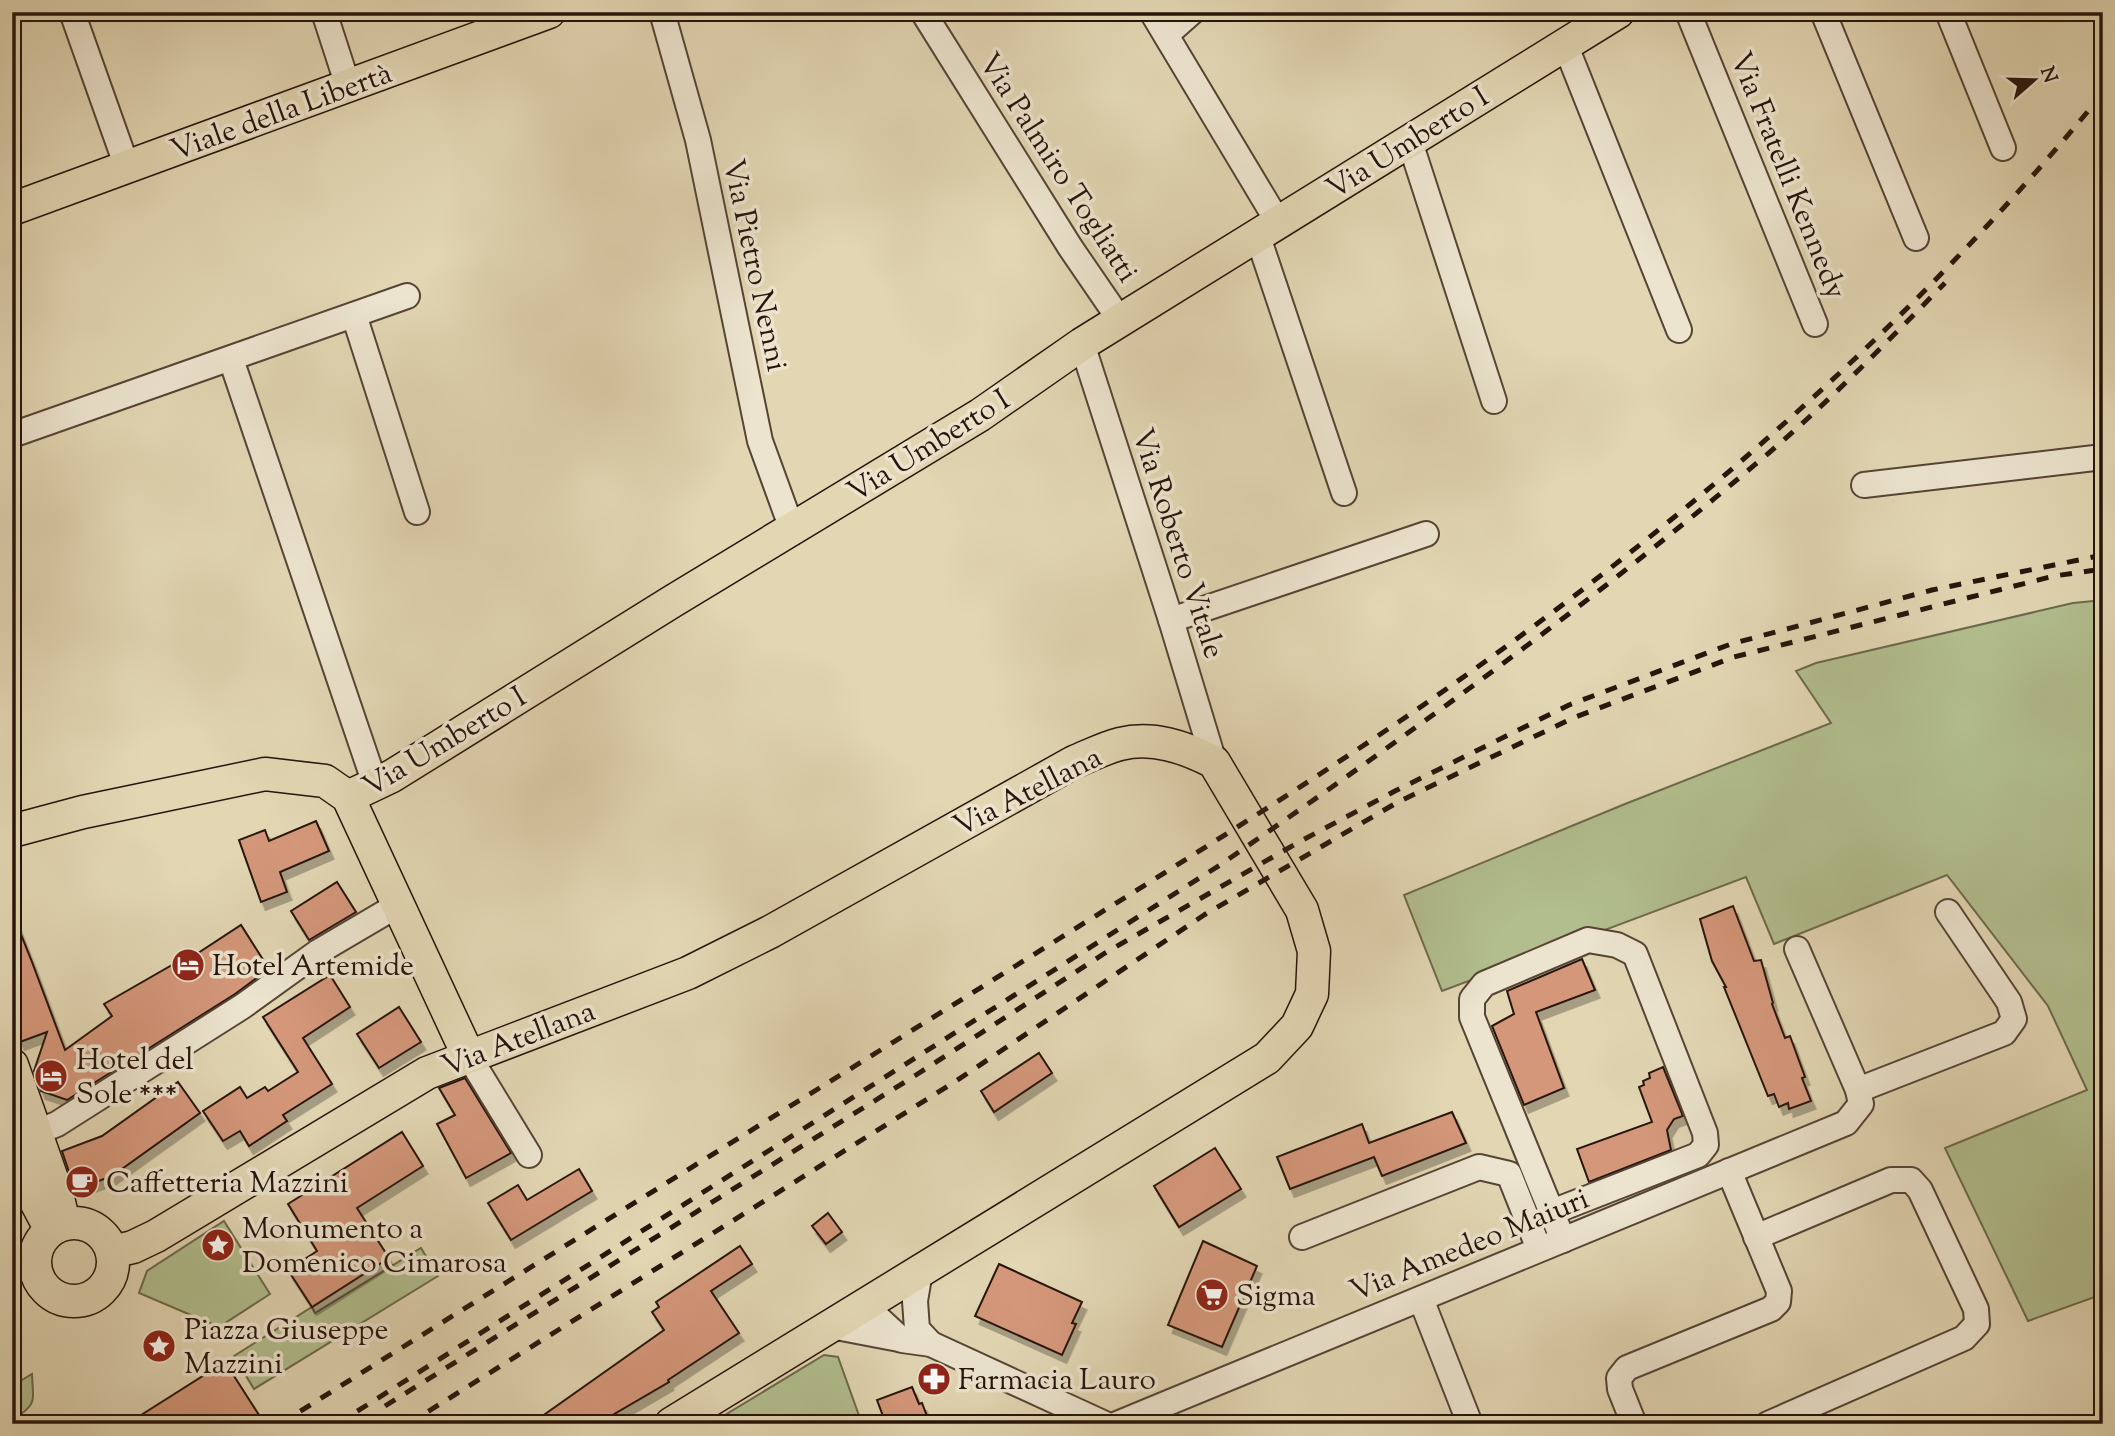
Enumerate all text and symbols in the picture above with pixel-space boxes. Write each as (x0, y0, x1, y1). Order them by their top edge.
street label: Via Palmiro Togliatti (966, 45, 1147, 292)
street label: Via Fratelli Kennedy (1717, 46, 1856, 306)
north arrow (2000, 46, 2070, 116)
street label: Viale della Libertà (165, 53, 399, 173)
text: N (2032, 63, 2063, 87)
street label: Via Umberto I (1319, 77, 1498, 211)
street label: Via Pietro Nenni (710, 156, 797, 375)
street label: Via Umberto I (840, 380, 1019, 514)
street label: Via Roberto Vitale (1119, 423, 1234, 664)
street label: Via Umberto I (355, 677, 536, 809)
street label: Via Atellana (946, 737, 1110, 849)
hotel icon: Hotel Artemide (169, 946, 207, 984)
place label: Hotel Artemide (212, 946, 414, 989)
street label: Via Atellana (436, 991, 602, 1089)
place label: Hotel del Sole *** (76, 1040, 194, 1117)
hotel icon: Hotel del Sole *** (32, 1057, 70, 1095)
cafe icon: Caffetteria Mazzini (63, 1163, 101, 1201)
place label: Caffetteria Mazzini (106, 1163, 348, 1206)
street label: Via Amedeo Maiuri (1344, 1179, 1596, 1314)
place label: Monumento a Domenico Cimarosa (242, 1209, 507, 1286)
place icon: Monumento a Domenico Cimarosa (199, 1226, 237, 1264)
supermarket icon: Sigma (1193, 1276, 1231, 1314)
place label: Sigma (1236, 1276, 1316, 1319)
place label: Piazza Giuseppe Mazzini (184, 1310, 388, 1387)
place icon: Piazza Giuseppe Mazzini (140, 1327, 178, 1365)
pharmacy icon: Farmacia Lauro (915, 1360, 953, 1398)
place label: Farmacia Lauro (958, 1360, 1156, 1403)

